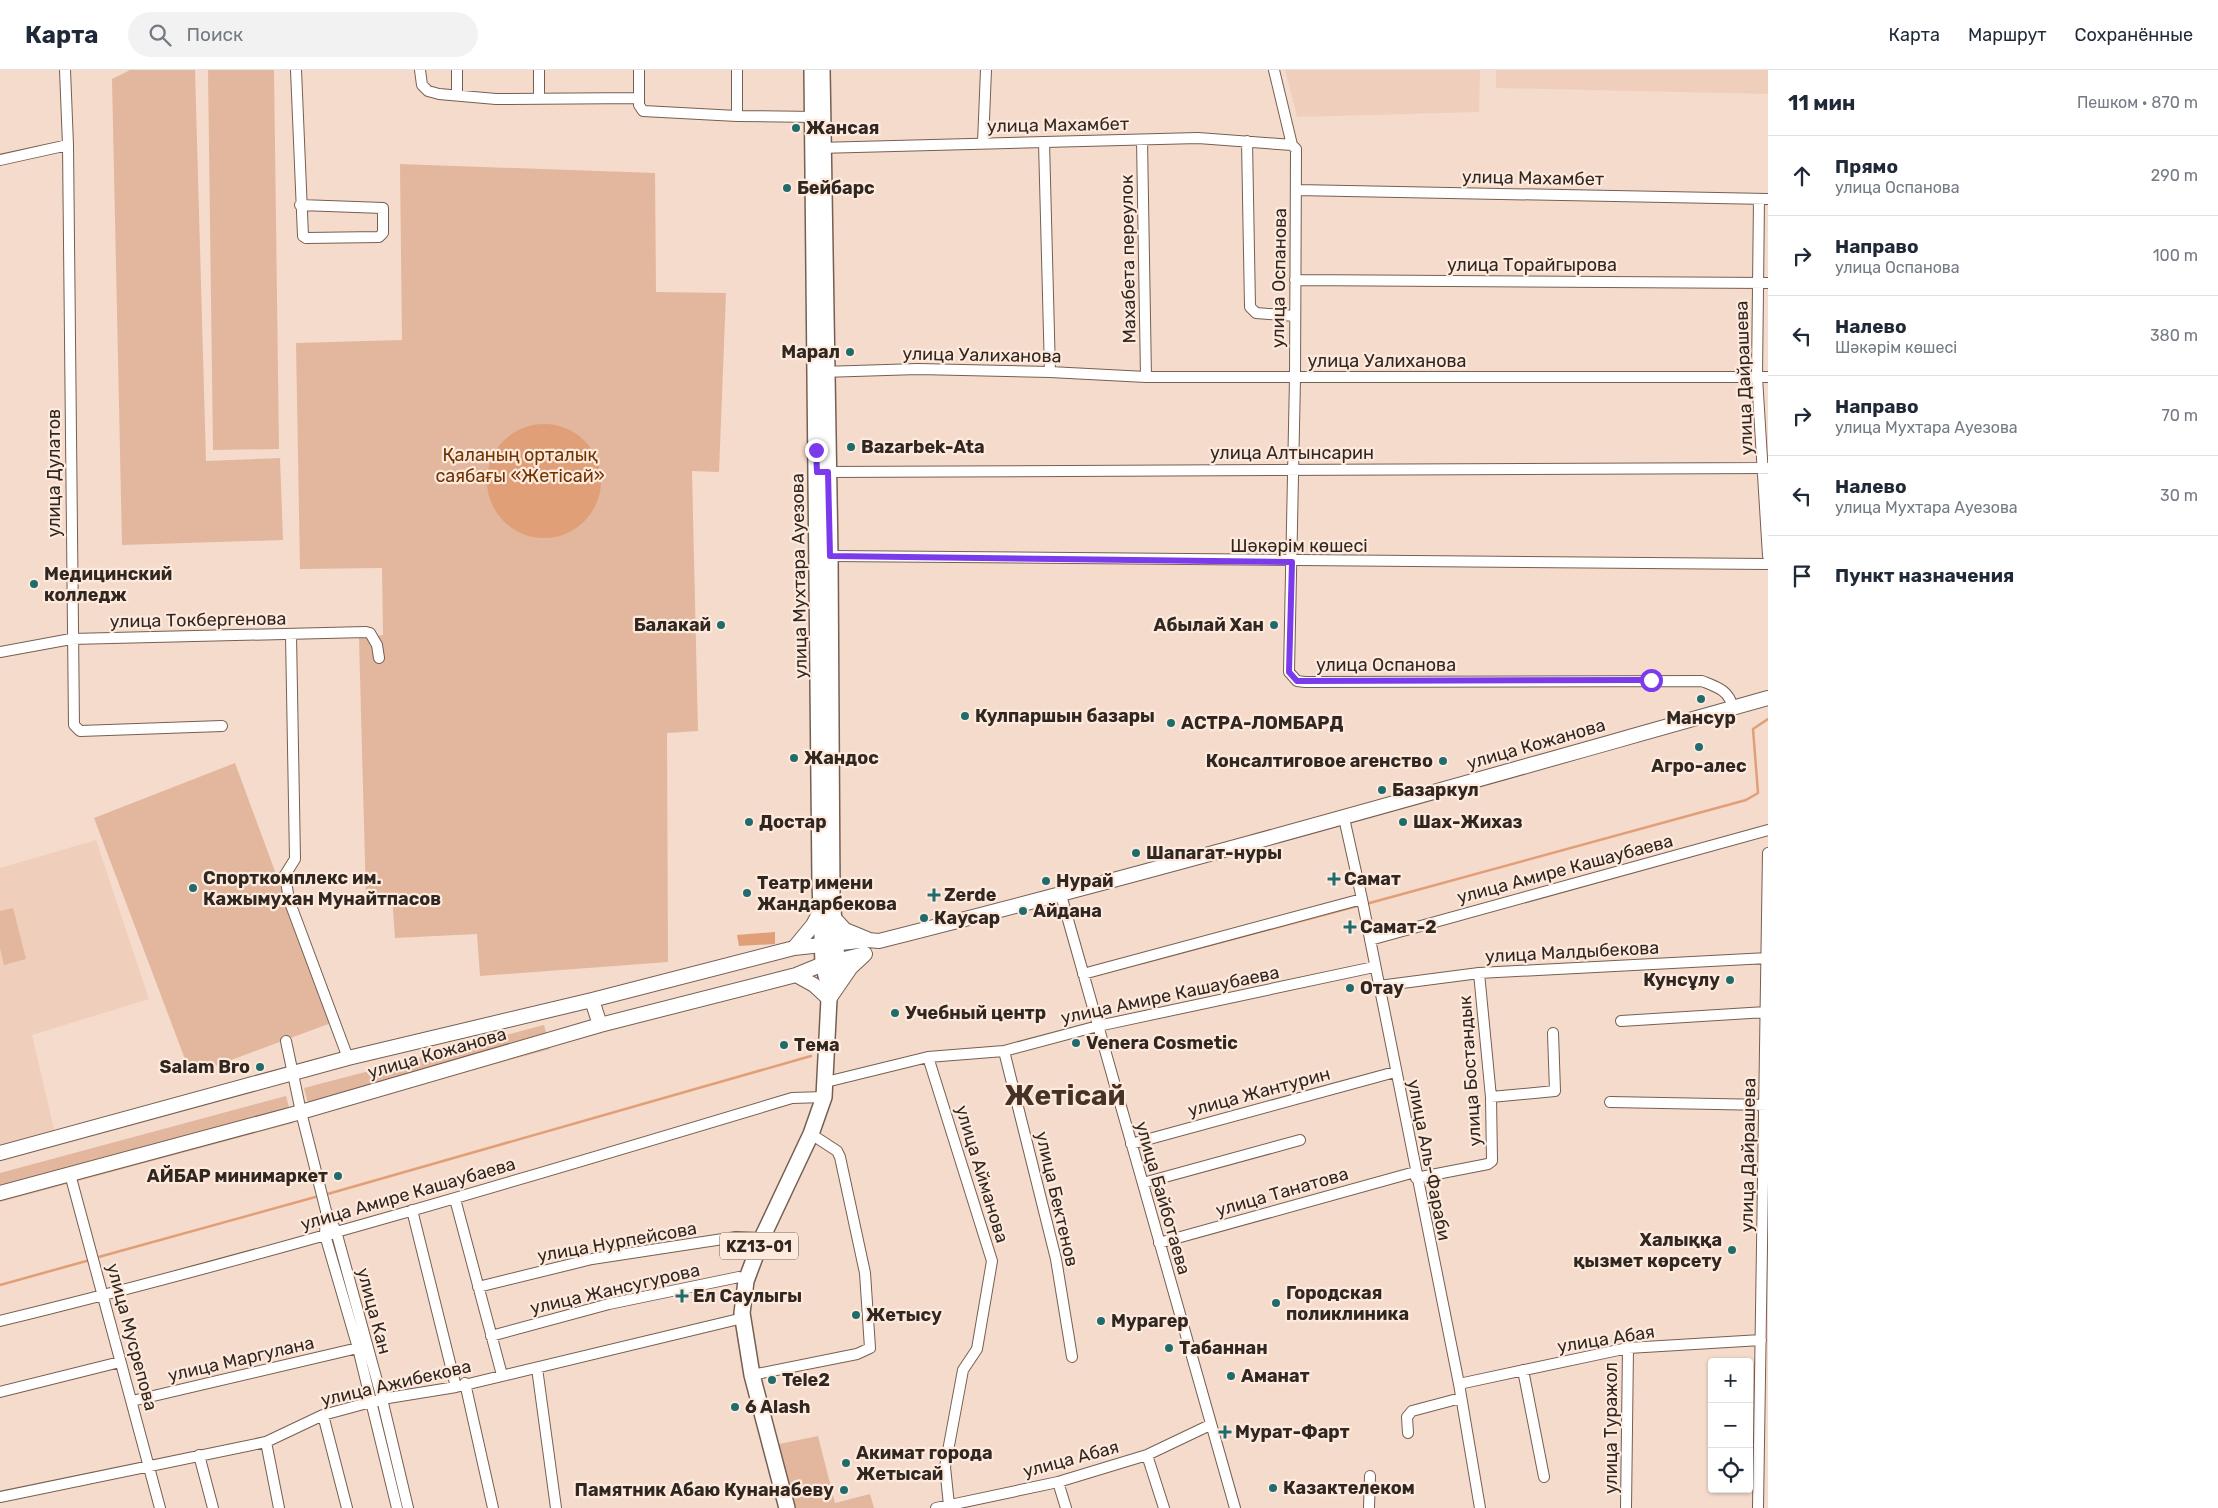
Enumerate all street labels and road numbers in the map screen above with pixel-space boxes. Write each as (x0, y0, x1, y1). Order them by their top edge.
street label: улица Махамбет (987, 113, 1129, 137)
street label: улица Махамбет (1462, 166, 1604, 190)
street label: Махабета переулок (1116, 174, 1140, 344)
street label: улица Оспанова (1267, 208, 1291, 348)
street label: улица Торайгырова (1447, 254, 1617, 276)
street label: улица Дайрашева (1730, 300, 1758, 456)
street label: улица Уалиханова (902, 343, 1062, 367)
street label: улица Уалиханова (1307, 350, 1467, 372)
street label: улица Дулатов (43, 409, 65, 537)
street label: улица Алтынсарин (1210, 442, 1374, 464)
street label: улица Мухтара Ауезова (786, 473, 812, 679)
street label: Шәкәрім көшесі (1230, 535, 1368, 557)
street label: улица Токбергенова (109, 607, 287, 633)
street label: улица Оспанова (1316, 654, 1456, 676)
street label: улица Кожанова (1464, 714, 1608, 774)
street label: улица Амире Кашаубаева (1455, 830, 1675, 908)
street label: улица Малдыбекова (1484, 936, 1660, 968)
street label: улица Амире Кашаубаева (1059, 961, 1281, 1029)
street label: улица Бостандык (1454, 994, 1486, 1147)
street label: улица Кожанова (365, 1023, 509, 1083)
street label: улица Жантурин (1185, 1062, 1333, 1122)
street label: улица Аль-Фараби (1403, 1077, 1455, 1243)
street label: улица Дайрашева (1736, 1077, 1760, 1233)
street label: улица Айманова (951, 1103, 1013, 1245)
street label: улица Байботаева (1131, 1119, 1195, 1277)
street label: улица Бектенов (1031, 1129, 1083, 1269)
street label: улица Амире Кашаубаева (298, 1153, 518, 1235)
street label: улица Танатова (1213, 1163, 1351, 1221)
street label: улица Нурпейсова (536, 1217, 698, 1267)
road number: KZ13-01 (720, 1232, 798, 1260)
street label: улица Жансугурова (528, 1259, 702, 1319)
street label: улица Мусрепова (102, 1261, 162, 1413)
street label: улица Кан (352, 1265, 396, 1357)
street label: улица Абая (1556, 1320, 1656, 1358)
street label: улица Маргулана (166, 1331, 316, 1387)
street label: улица Ажибекова (319, 1355, 473, 1411)
street label: улица Туражол (1600, 1362, 1622, 1494)
street label: улица Абая (1021, 1436, 1121, 1482)

